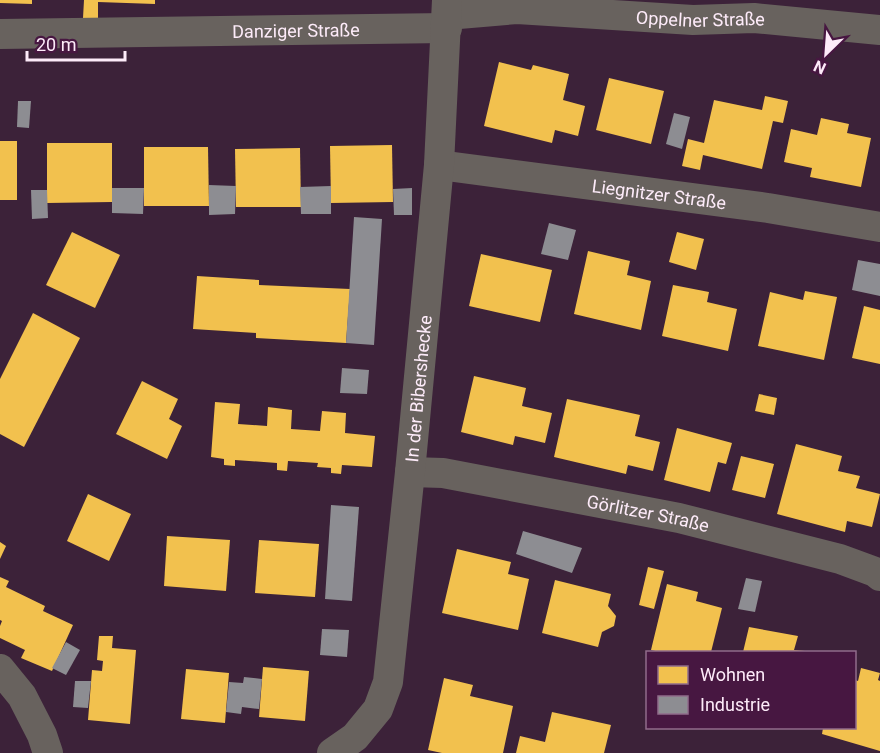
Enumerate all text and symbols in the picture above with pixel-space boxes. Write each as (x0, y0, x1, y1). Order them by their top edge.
street label: Oppelner Straße (635, 6, 766, 31)
street label: Danziger Straße (232, 19, 360, 41)
scale bar (27, 24, 124, 62)
north arrow (796, 24, 856, 84)
text: 20 m (36, 34, 76, 55)
text: N (811, 56, 829, 78)
street label: Liegnitzer Straße (591, 175, 728, 213)
street label: In der Bibershecke (400, 314, 435, 463)
street label: Görlitzer Straße (585, 490, 712, 536)
legend (646, 651, 856, 729)
text: Wohnen (700, 664, 765, 685)
text: Industrie (700, 694, 770, 715)

